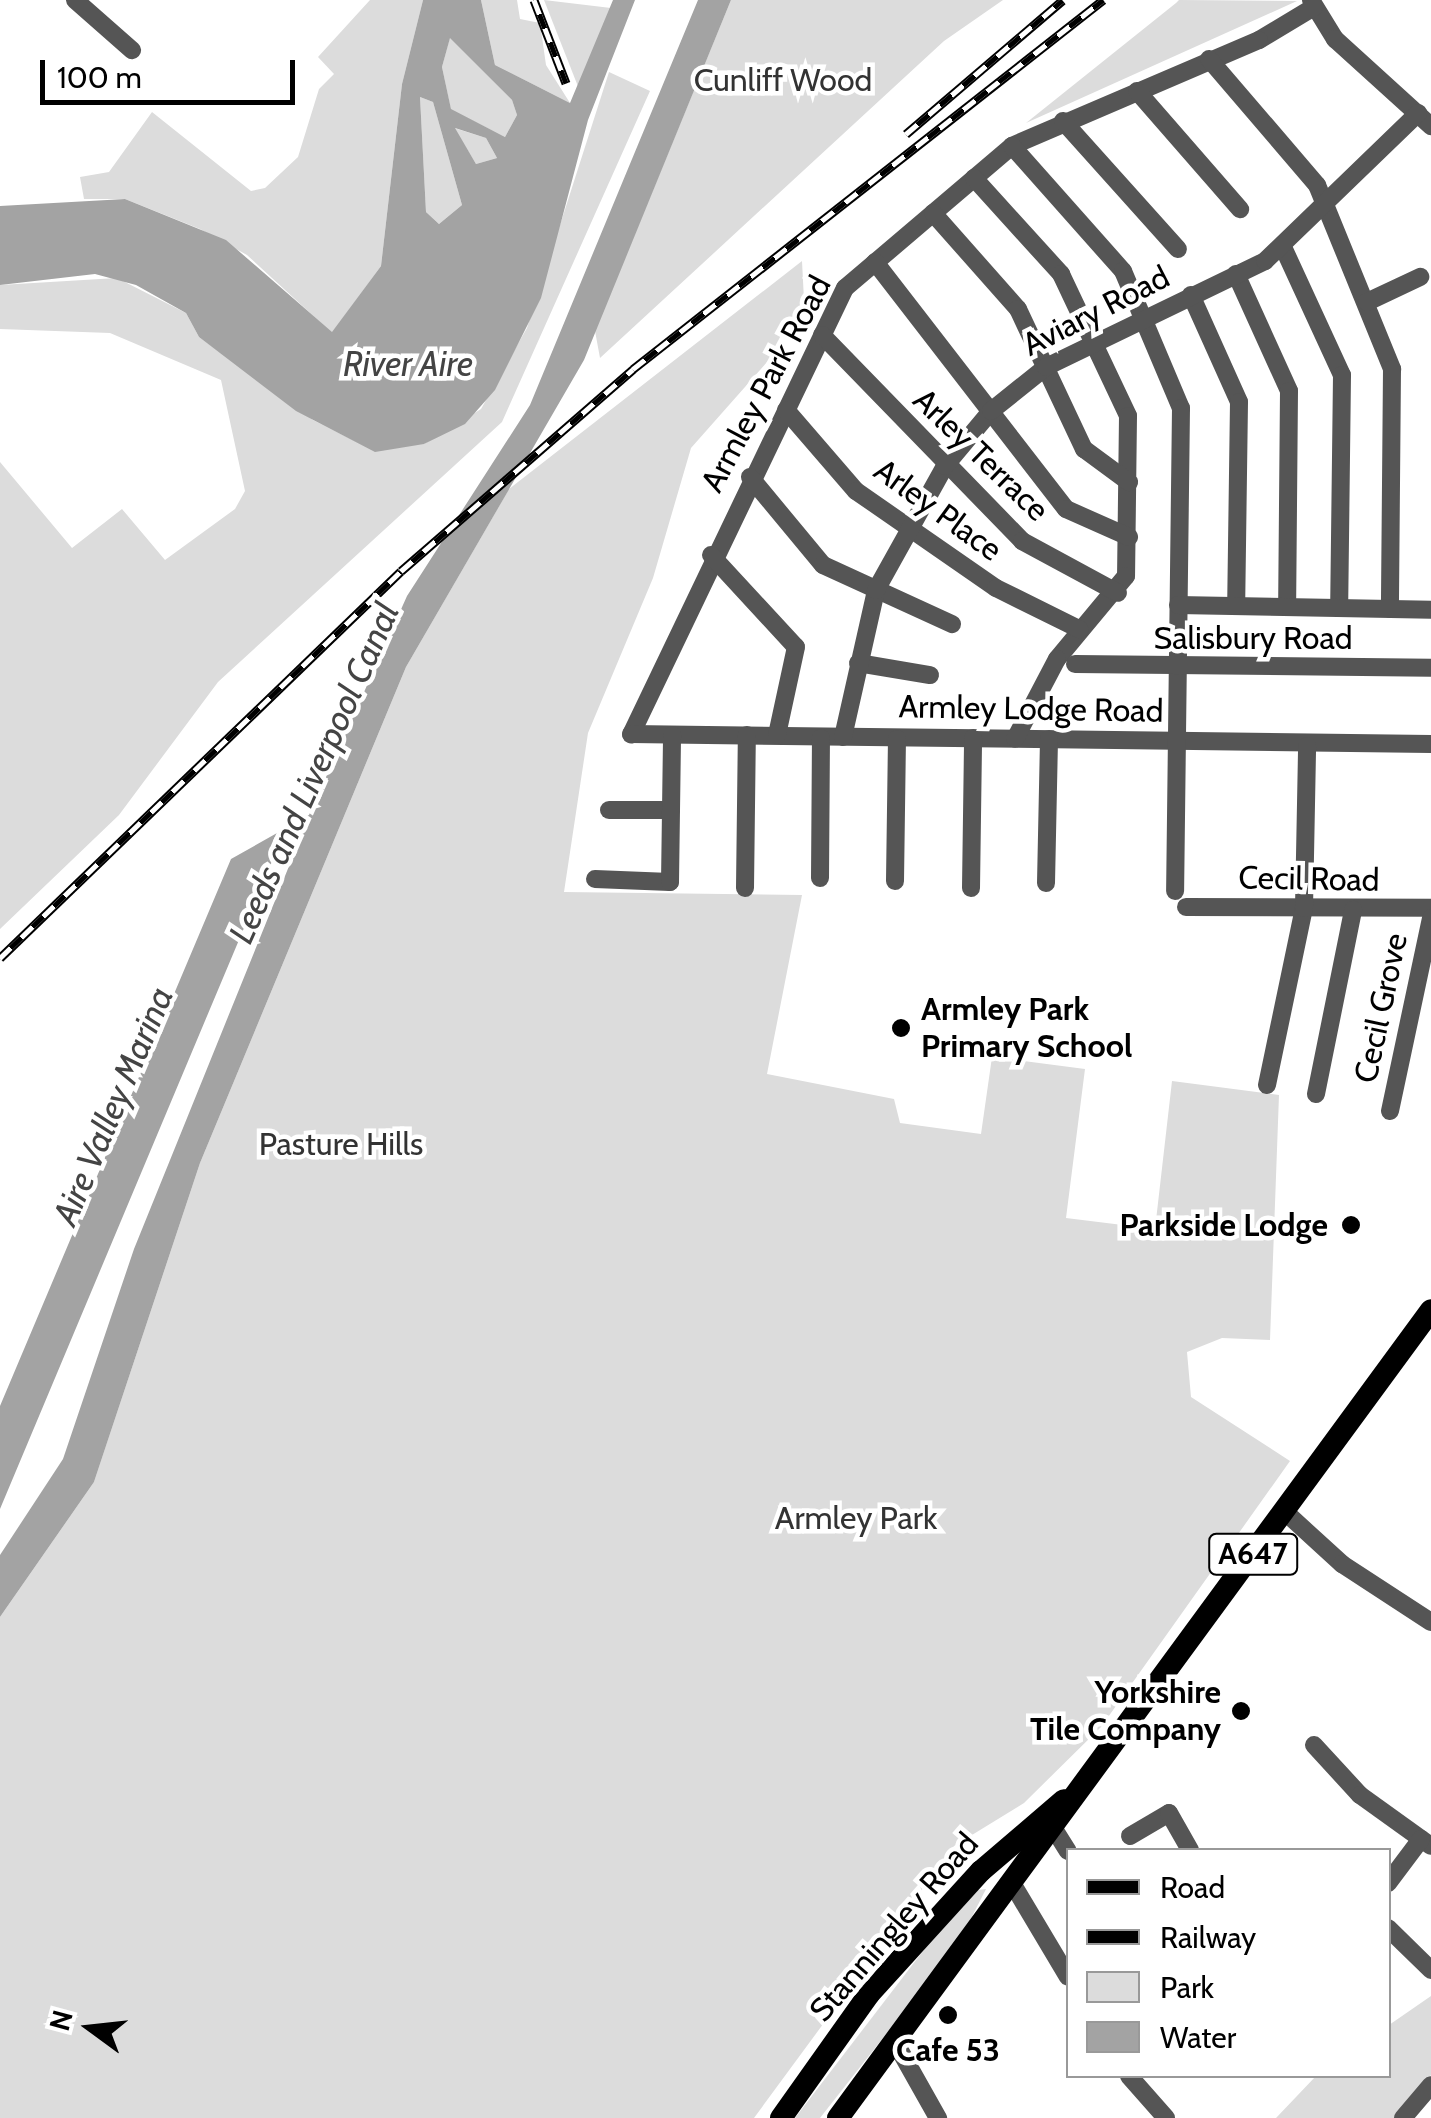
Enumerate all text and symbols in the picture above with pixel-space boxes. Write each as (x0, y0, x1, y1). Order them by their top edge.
scale bar (45, 40, 300, 102)
text: 100 m (57, 59, 142, 96)
park label: Cunliff Wood (694, 61, 872, 99)
street label: Aviary Road (1016, 258, 1176, 364)
street label: Armley Park Road (693, 269, 839, 499)
water label: River Aire (343, 343, 473, 385)
street label: Arley Terrace (905, 381, 1057, 529)
street label: Arley Place (867, 451, 1009, 569)
water label: Leeds and Liverpool Canal (220, 596, 408, 950)
street label: Salisbury Road (1153, 619, 1353, 657)
street label: Armley Lodge Road (898, 687, 1164, 731)
street label: Cecil Road (1238, 859, 1380, 899)
street label: Cecil Grove (1346, 930, 1416, 1086)
water label: Aire Valley Marina (44, 981, 182, 1231)
place label: Armley Park Primary School (921, 991, 1132, 1066)
marker: Armley Park Primary School (890, 1017, 912, 1039)
park label: Pasture Hills (259, 1125, 423, 1163)
place label: Parkside Lodge (1119, 1206, 1328, 1244)
marker: Parkside Lodge (1338, 1212, 1364, 1238)
park label: Armley Park (775, 1499, 937, 1537)
road number: A647 (1208, 1529, 1298, 1579)
place label: Yorkshire Tile Company (1030, 1674, 1221, 1749)
marker: Yorkshire Tile Company (1230, 1700, 1252, 1722)
street label: Stanningley Road (802, 1825, 986, 2029)
legend (1066, 1848, 1391, 2078)
text: Road (1160, 1869, 1225, 1906)
text: Railway (1160, 1919, 1256, 1956)
text: Park (1160, 1969, 1214, 2006)
north arrow (40, 1978, 140, 2078)
marker: Cafe 53 (937, 2004, 959, 2026)
text: N (42, 2006, 80, 2034)
text: Water (1160, 2019, 1236, 2056)
place label: Cafe 53 (896, 2031, 1000, 2069)

